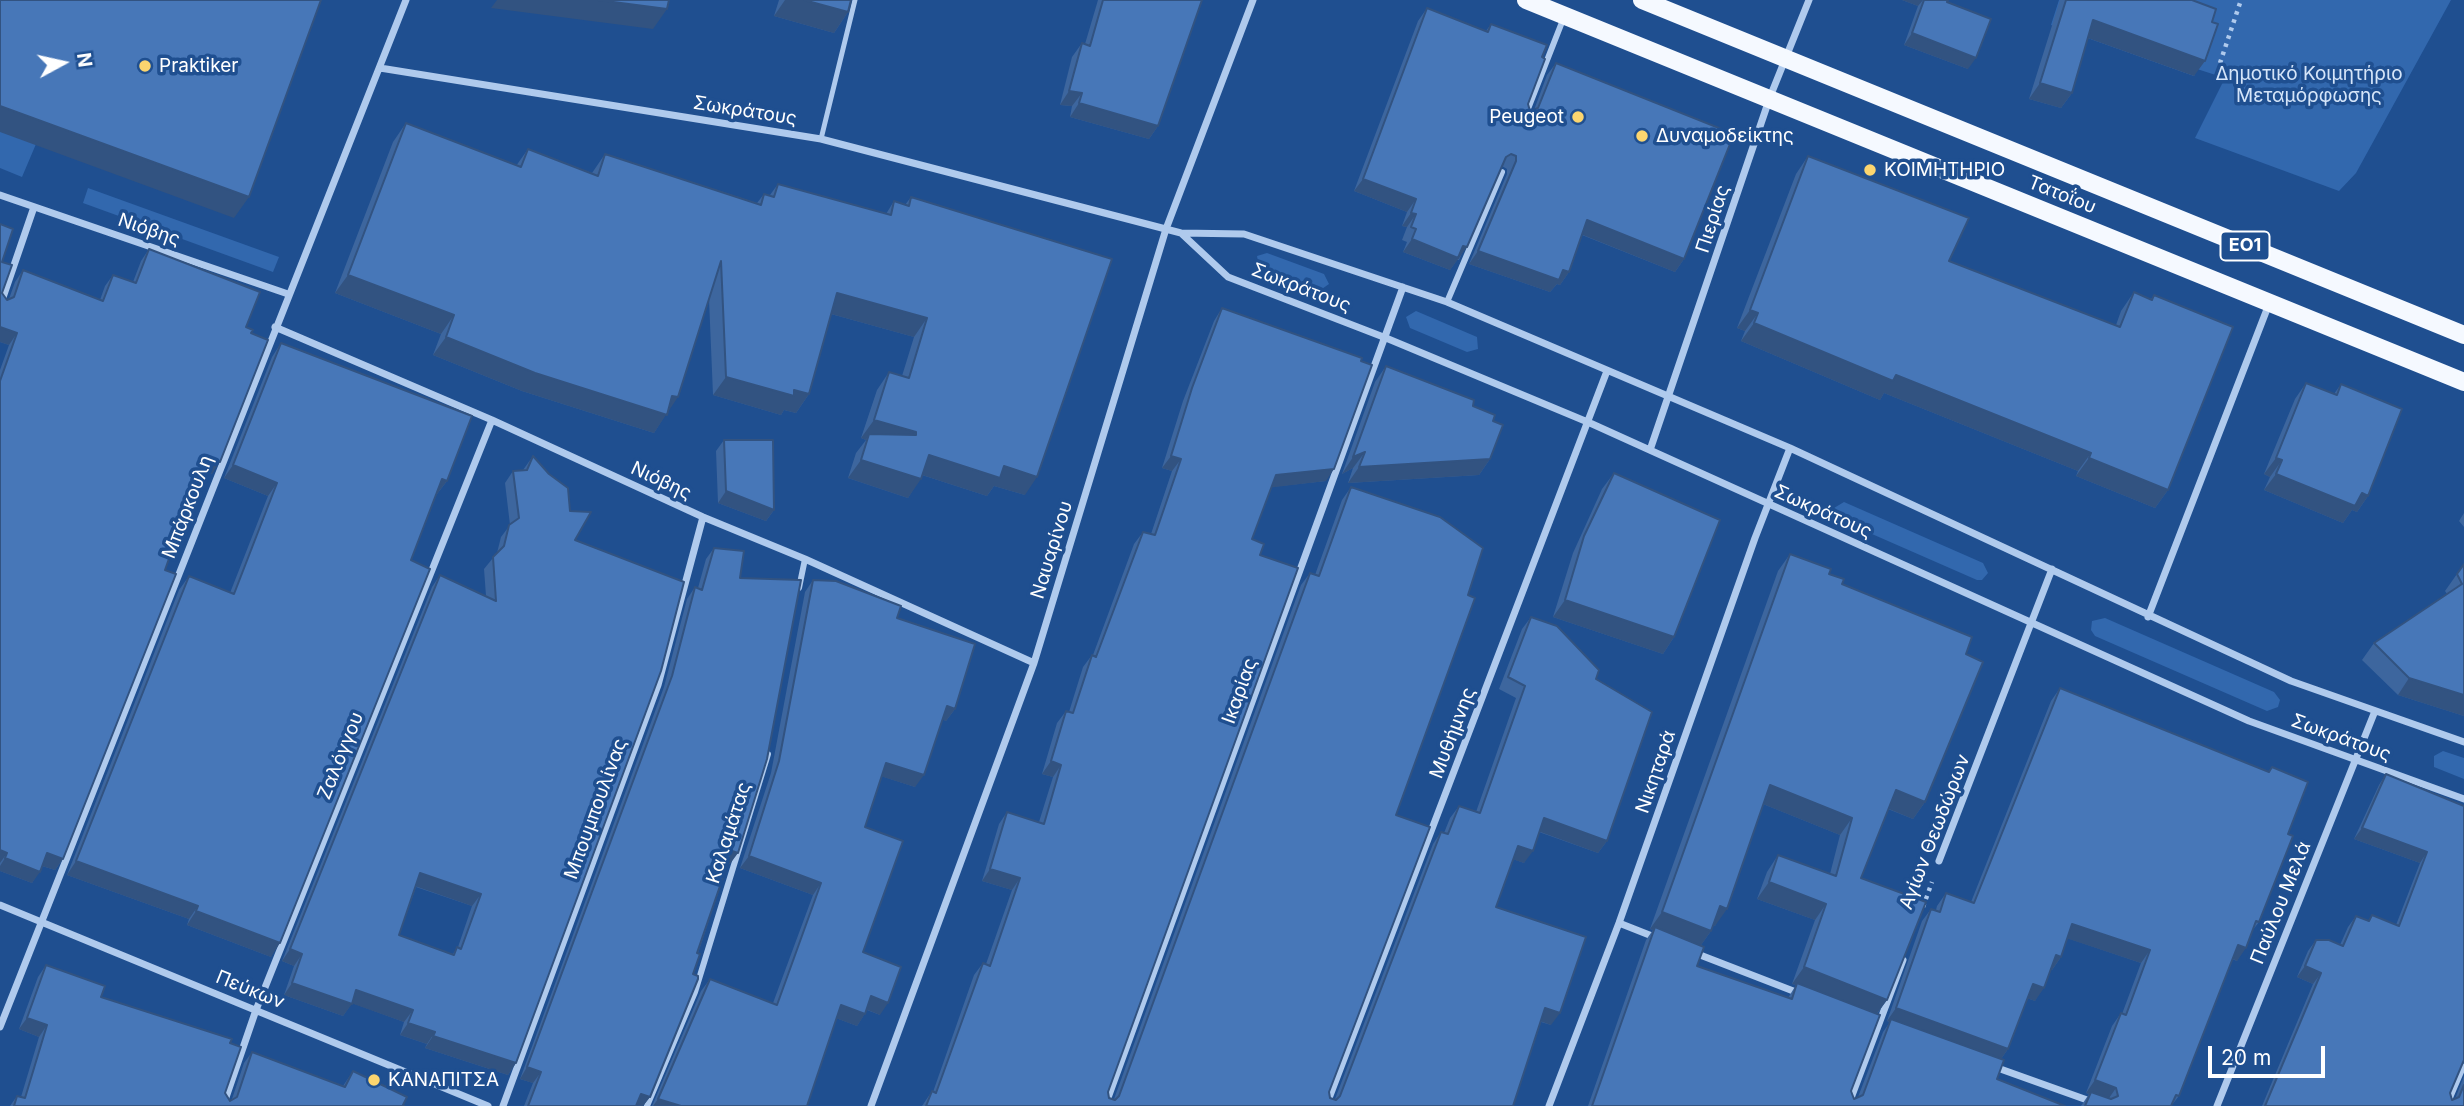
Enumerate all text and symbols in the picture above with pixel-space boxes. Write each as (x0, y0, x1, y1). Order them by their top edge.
north arrow (28, 28, 98, 98)
text: N (72, 51, 97, 69)
place label: Praktiker (159, 55, 238, 77)
marker: Praktiker (137, 58, 153, 74)
park label: Δημοτικό Κοιμητήριο Μεταμόρφωσης (2215, 63, 2403, 107)
street label: Σωκράτους (692, 92, 798, 130)
place label: Peugeot (1489, 106, 1564, 128)
marker: Peugeot (1570, 109, 1586, 125)
place label: Δυναμοδείκτης (1656, 125, 1794, 147)
marker: Δυναμοδείκτης (1634, 128, 1650, 144)
place label: ΚΟΙΜΗΤΗΡΙΟ (1884, 159, 2005, 181)
marker: ΚΟΙΜΗΤΗΡΙΟ (1862, 162, 1878, 178)
street label: Τατοΐου (2025, 171, 2099, 219)
street label: Πιερίας (1691, 182, 1735, 256)
street label: Νιόβης (115, 209, 183, 251)
road number: ΕΟ1 (2220, 232, 2270, 260)
street label: Σωκράτους (1248, 259, 1354, 317)
street label: Μπάρκουλη (158, 452, 218, 562)
street label: Νιόβης (627, 457, 695, 505)
street label: Σωκράτους (1771, 480, 1875, 544)
street label: Ναυαρίνου (1026, 498, 1078, 602)
street label: Ικαρίας (1218, 655, 1262, 727)
street label: Μυθήμνης (1425, 684, 1481, 782)
street label: Ζαλόγγου (313, 709, 369, 803)
street label: Σωκράτους (2288, 709, 2394, 767)
street label: Νικηταρά (1631, 728, 1681, 816)
street label: Μπουμπουλίνας (560, 736, 632, 882)
street label: Αγίων Θεωδώρων (1895, 751, 1975, 913)
street label: Καλαμάτας (702, 779, 756, 887)
street label: Παύλου Μελά (2246, 838, 2316, 968)
street label: Πεύκων (212, 966, 288, 1014)
scale bar (2212, 1032, 2329, 1076)
text: 20 m (2221, 1045, 2271, 1070)
place label: ΚΑΝΑΠΙΤΣΑ (388, 1069, 499, 1091)
marker: ΚΑΝΑΠΙΤΣΑ (366, 1072, 382, 1088)

